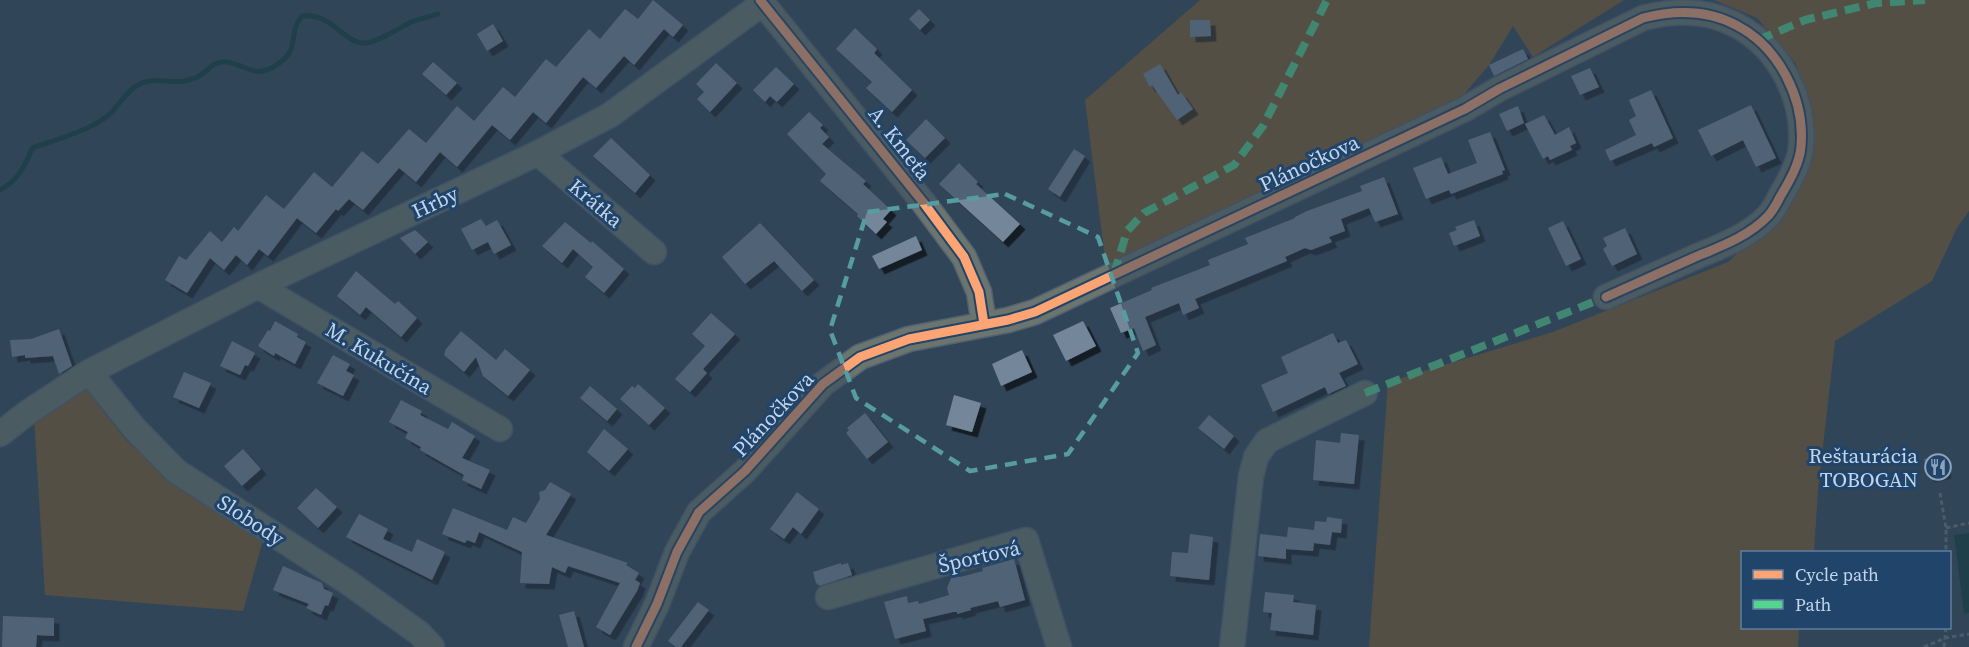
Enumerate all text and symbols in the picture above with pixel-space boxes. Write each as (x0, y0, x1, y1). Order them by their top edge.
street label: A. Kmeťa (862, 100, 938, 186)
street label: Plánočkova (1254, 127, 1364, 199)
street label: Krátka (563, 172, 629, 234)
street label: Hrby (407, 179, 463, 225)
street label: M. Kukučína (320, 315, 438, 401)
street label: Plánočkova (726, 365, 820, 463)
place label: Reštaurácia TOBOGAN (1808, 441, 1918, 494)
restaurant icon: Reštaurácia TOBOGAN (1923, 452, 1953, 482)
street label: Slobody (212, 488, 290, 553)
street label: Športová (935, 532, 1023, 579)
legend (1741, 551, 1951, 629)
text: Cycle path (1795, 562, 1879, 587)
text: Path (1795, 592, 1832, 617)

